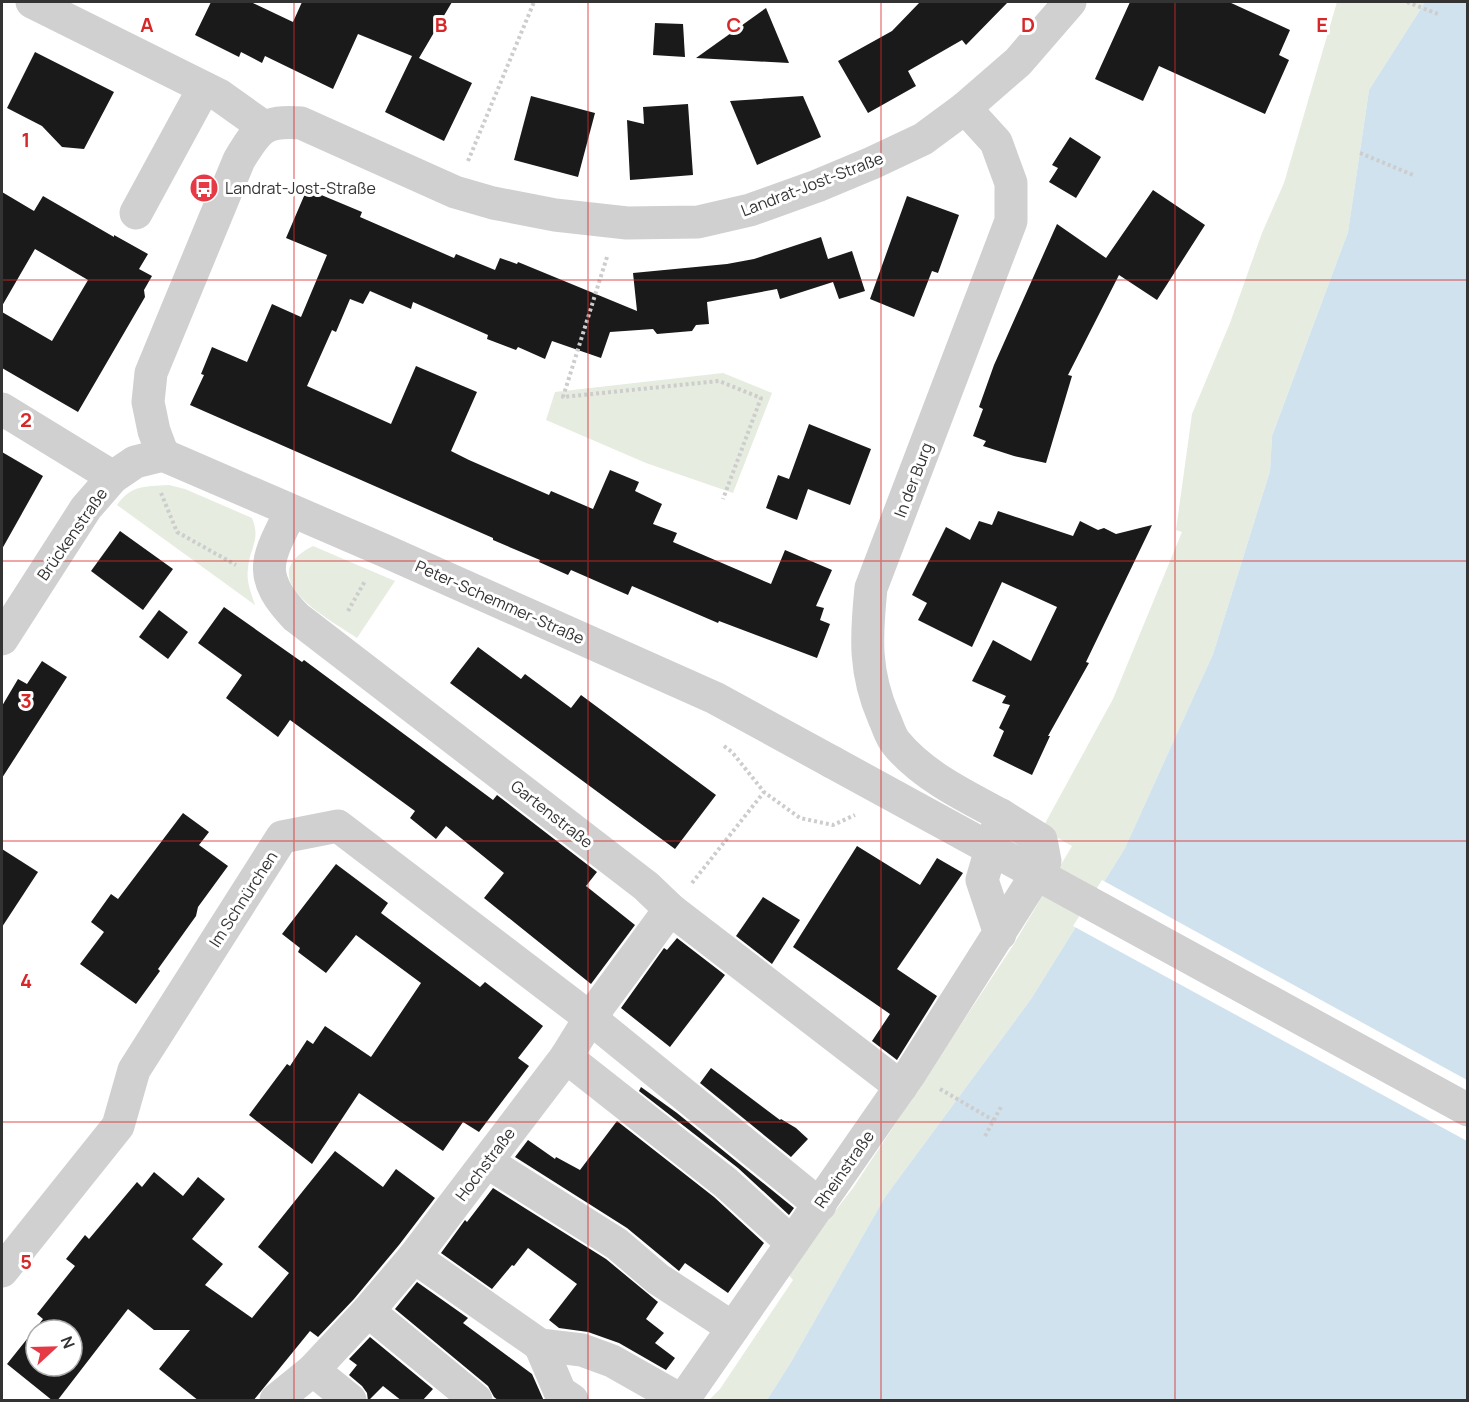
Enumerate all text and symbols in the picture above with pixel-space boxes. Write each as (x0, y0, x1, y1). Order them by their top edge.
text: A (140, 11, 154, 38)
text: B (435, 11, 448, 38)
text: C (727, 11, 741, 38)
text: D (1021, 11, 1035, 38)
text: E (1316, 11, 1328, 38)
text: 1 (22, 126, 30, 153)
street label: Landrat-Jost-Straße (738, 147, 886, 221)
bus stop icon: Landrat-Jost-Straße (188, 172, 220, 204)
place label: Landrat-Jost-Straße (225, 177, 376, 199)
text: 2 (20, 406, 32, 433)
street label: In der Burg (889, 439, 937, 521)
street label: Brückenstraße (32, 483, 112, 585)
street label: Peter-Schemmer-Straße (412, 555, 588, 649)
text: 3 (20, 687, 32, 714)
street label: Gartenstraße (506, 775, 598, 853)
street label: Im Schnürchen (204, 847, 282, 951)
text: 4 (20, 967, 32, 994)
street label: Hochstraße (450, 1123, 520, 1205)
street label: Rheinstraße (809, 1126, 879, 1212)
text: 5 (20, 1248, 32, 1275)
north arrow (24, 1318, 84, 1378)
text: N (56, 1333, 80, 1352)

